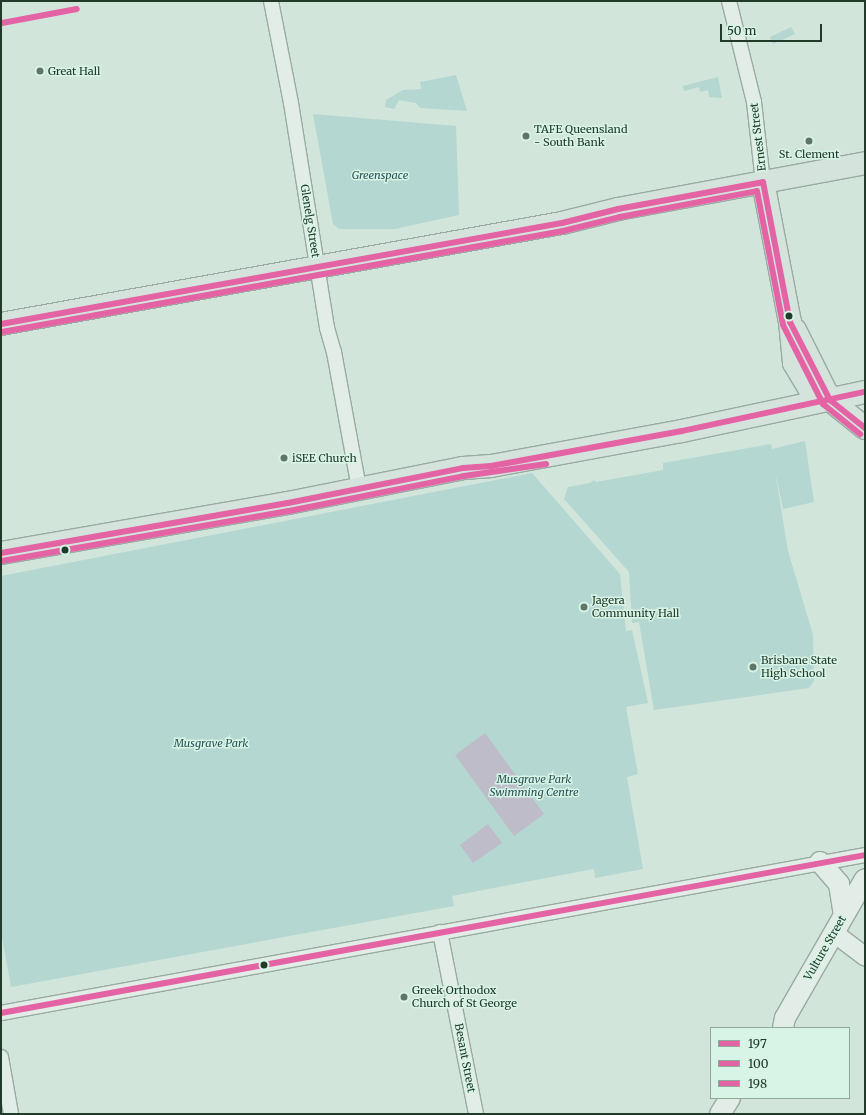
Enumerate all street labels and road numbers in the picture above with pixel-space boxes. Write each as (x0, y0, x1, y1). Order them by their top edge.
street label: Ernest Street (747, 102, 769, 172)
street label: Glenelg Street (298, 183, 322, 259)
street label: Vulture Street (801, 913, 849, 983)
street label: Besant Street (452, 1022, 478, 1094)

